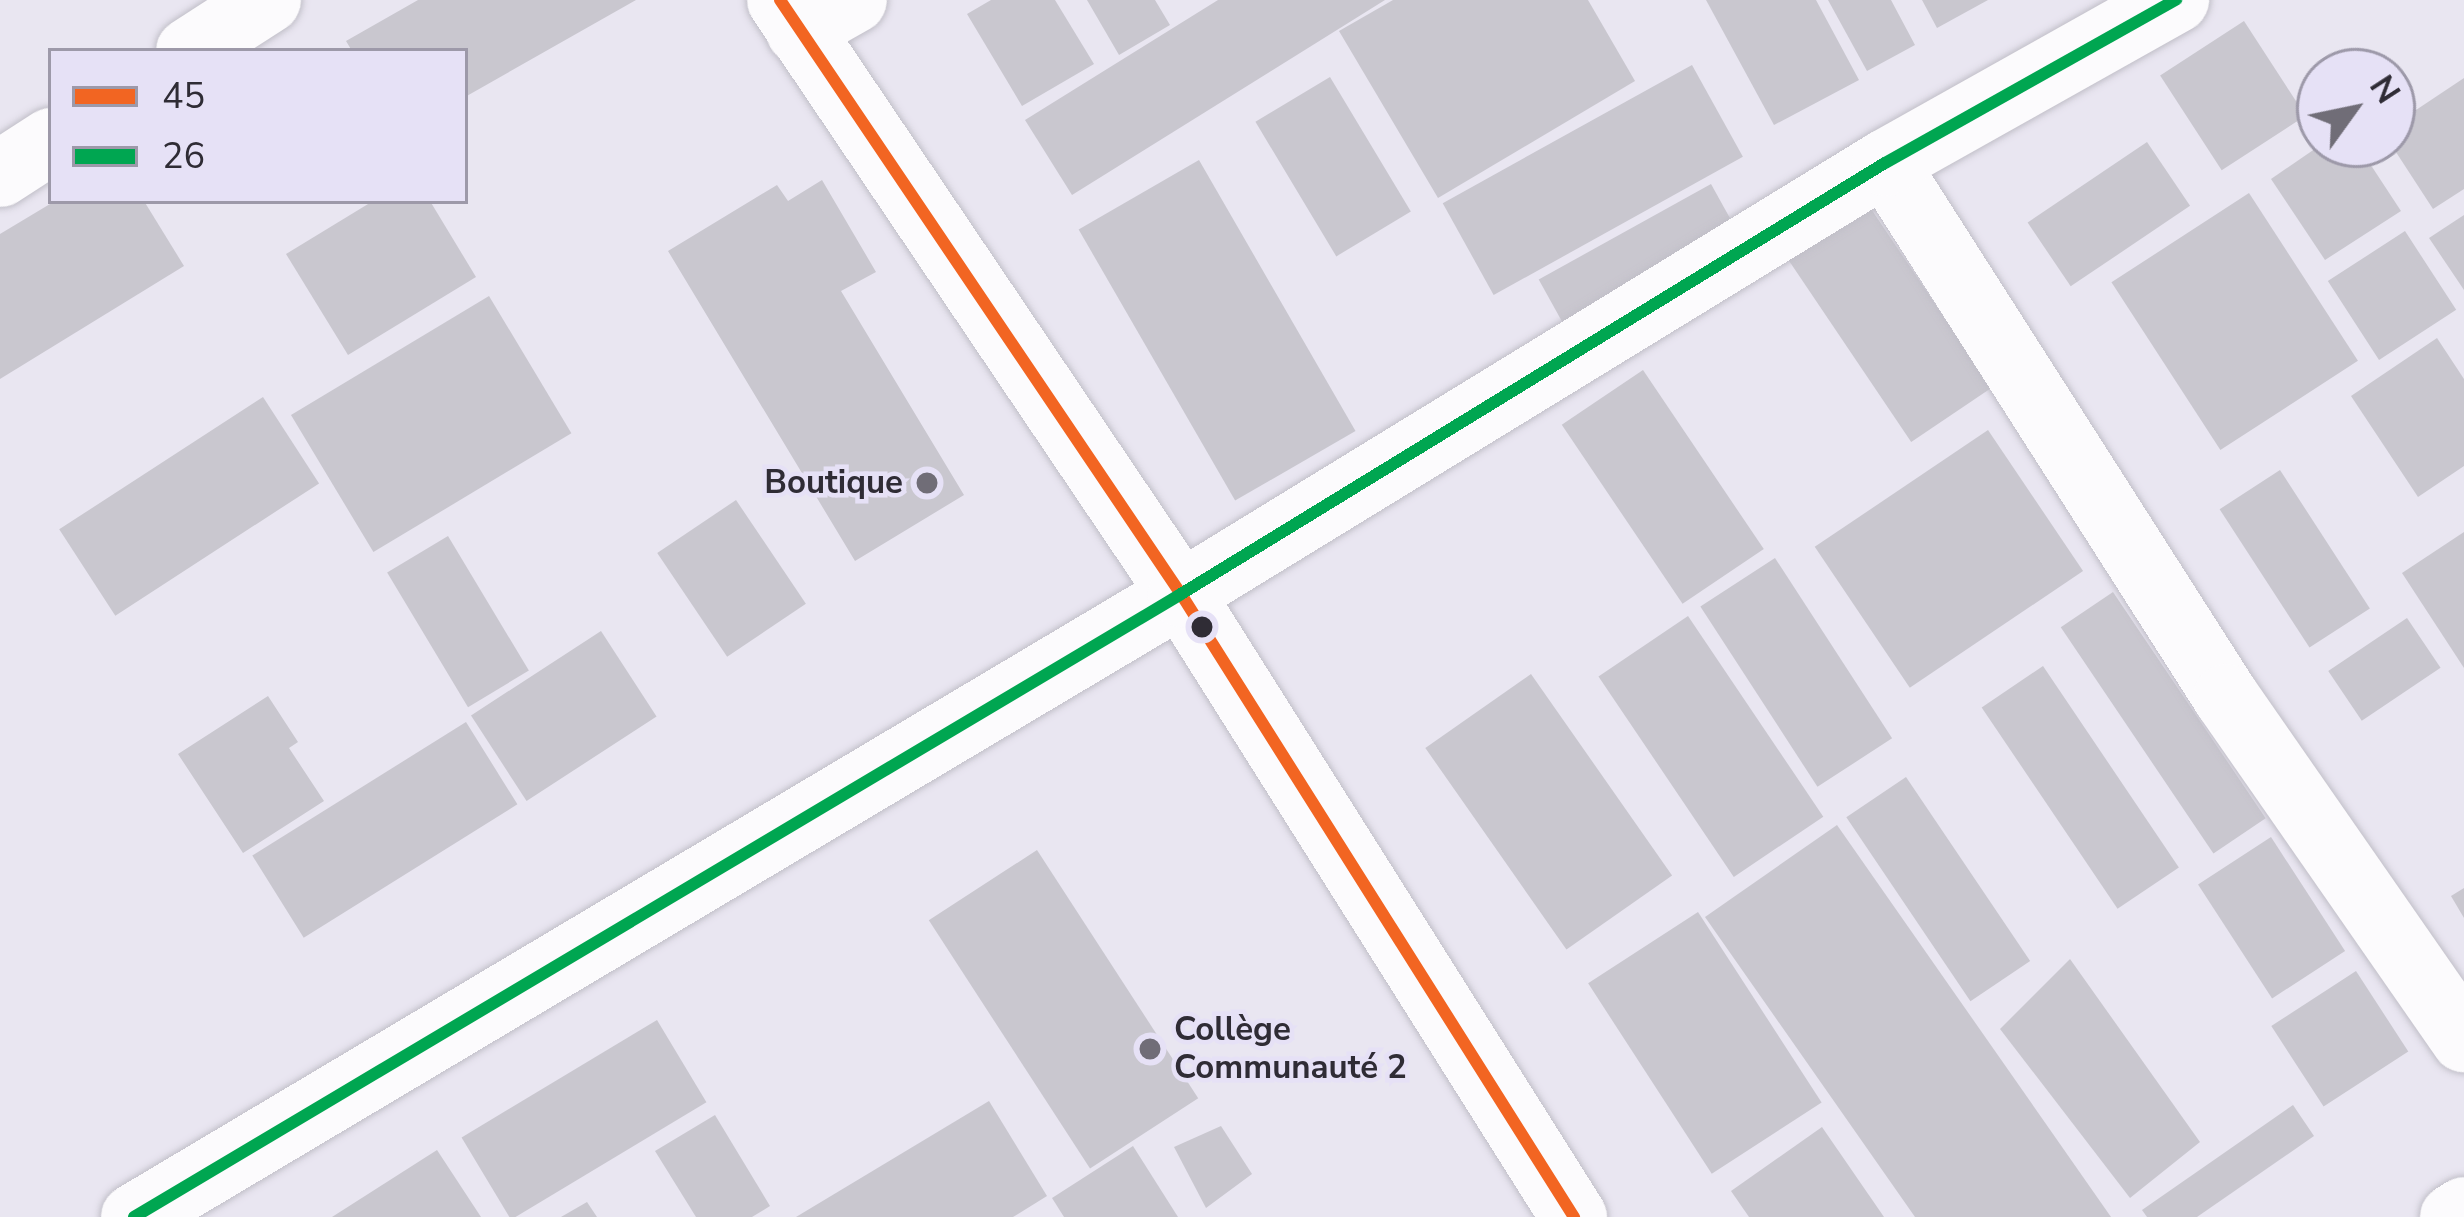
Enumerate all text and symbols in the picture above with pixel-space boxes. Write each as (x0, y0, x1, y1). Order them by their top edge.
legend (48, 48, 468, 204)
north arrow (2296, 48, 2416, 168)
text: N (2359, 67, 2410, 112)
text: 45 (162, 72, 205, 121)
text: 26 (162, 132, 205, 181)
place label: Boutique (764, 463, 903, 503)
marker: Boutique (914, 470, 940, 496)
unlabelled marker (1191, 616, 1213, 638)
place label: Collège Communauté 2 (1174, 1010, 1407, 1088)
marker: Collège Communauté 2 (1137, 1036, 1163, 1062)

